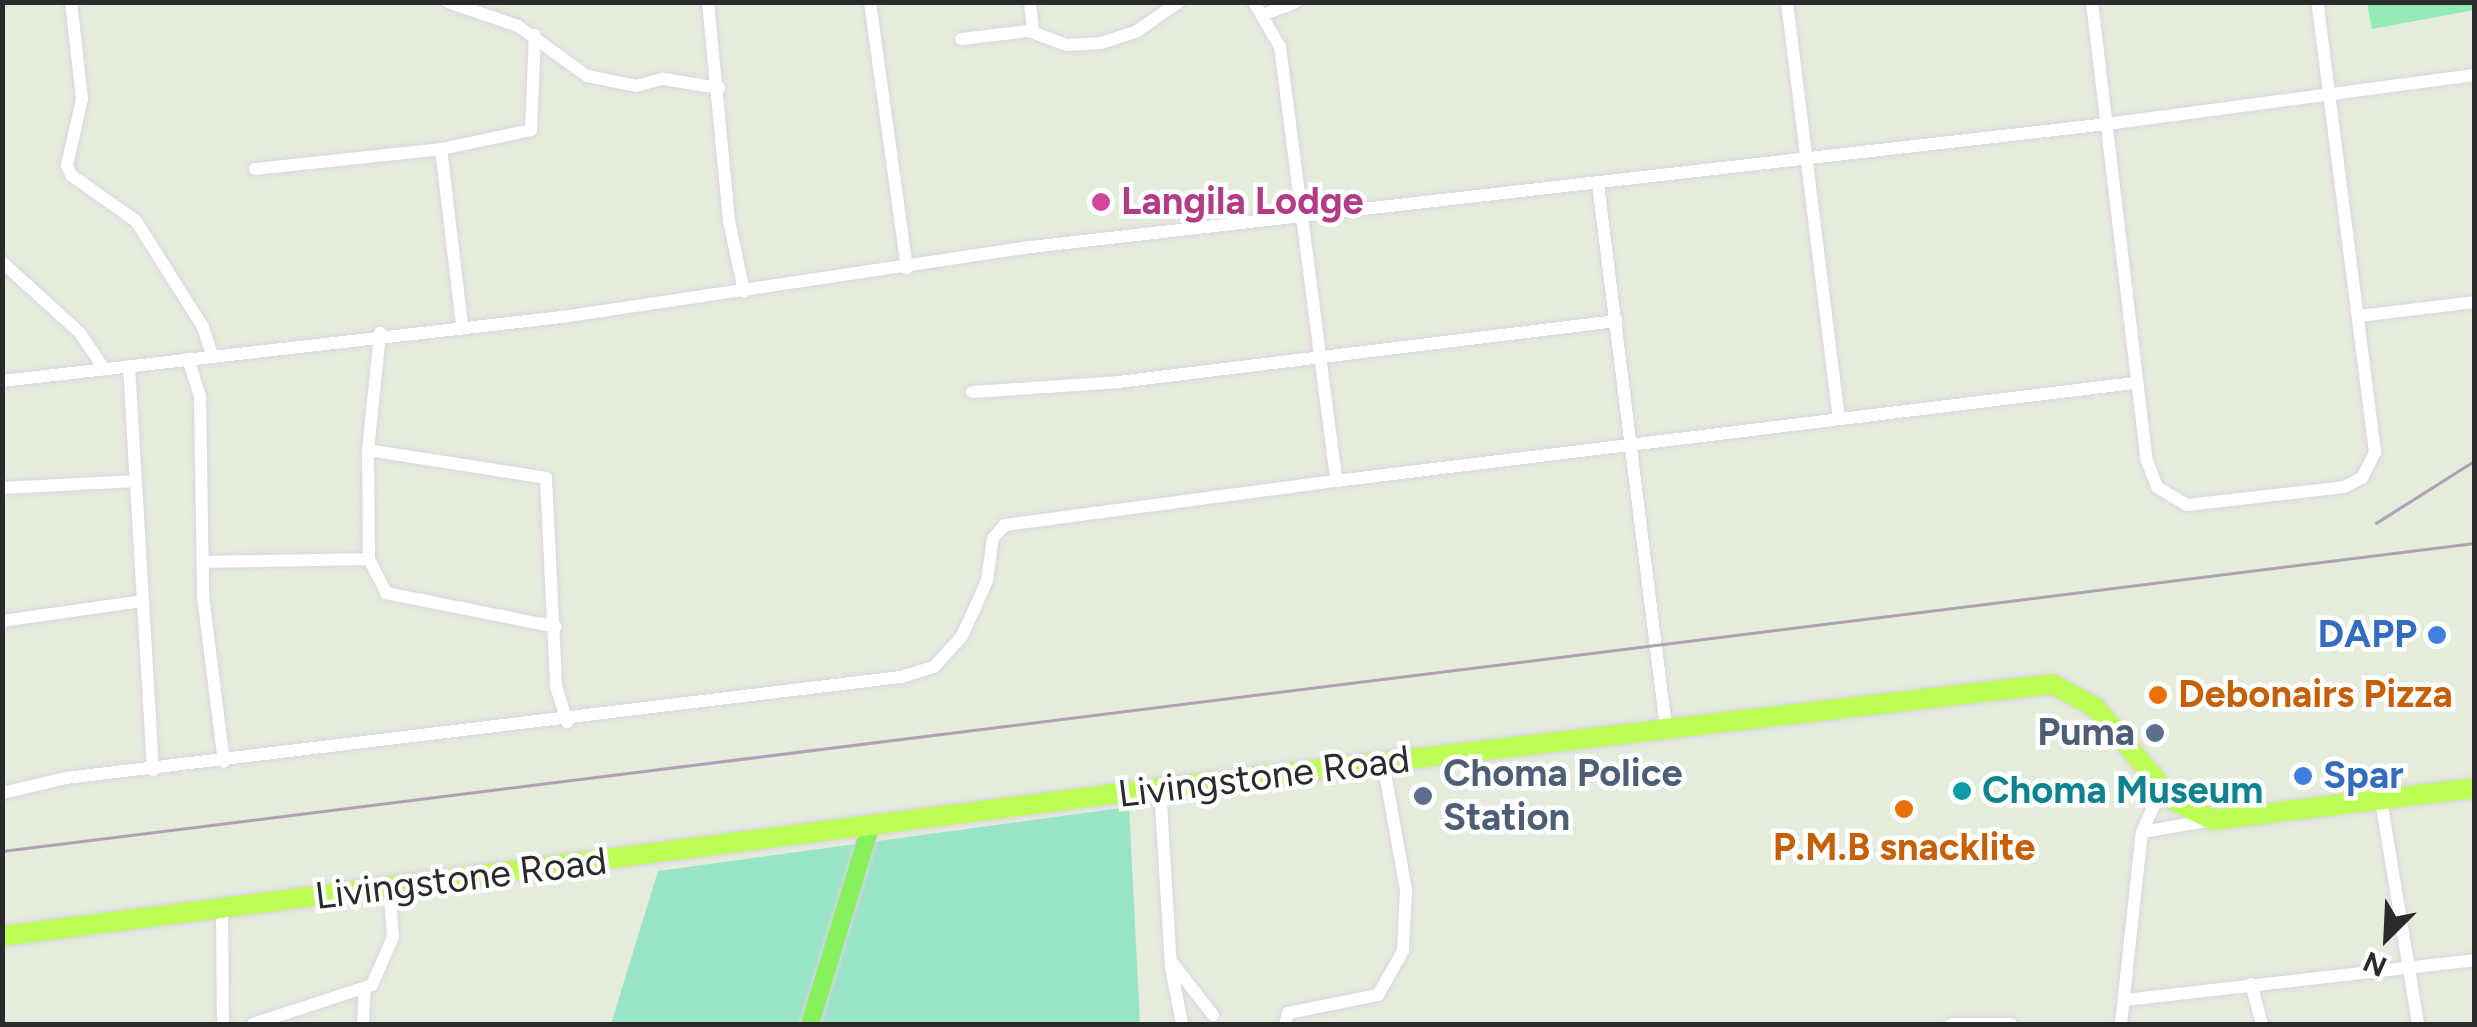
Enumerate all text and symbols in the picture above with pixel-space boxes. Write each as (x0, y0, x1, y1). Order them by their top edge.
place label: Langila Lodge (1121, 179, 1364, 225)
marker: Langila Lodge (1090, 191, 1112, 213)
place label: DAPP (2317, 612, 2417, 658)
marker: DAPP (2426, 624, 2448, 646)
place label: Debonairs Pizza (2178, 672, 2453, 718)
marker: Debonairs Pizza (2147, 684, 2169, 706)
place label: Puma (2037, 710, 2135, 756)
marker: Puma (2144, 722, 2166, 744)
street label: Livingstone Road (1116, 736, 1412, 818)
place label: Choma Police Station (1443, 751, 1682, 841)
place label: Spar (2323, 753, 2404, 799)
marker: Spar (2292, 765, 2314, 787)
place label: Choma Museum (1982, 768, 2263, 814)
marker: Choma Museum (1951, 780, 1973, 802)
marker: Choma Police Station (1412, 785, 1434, 807)
marker: P.M.B snacklite (1893, 798, 1915, 820)
place label: P.M.B snacklite (1773, 825, 2035, 871)
street label: Livingstone Road (313, 838, 609, 920)
north arrow (2337, 887, 2437, 987)
text: N (2358, 944, 2392, 984)

